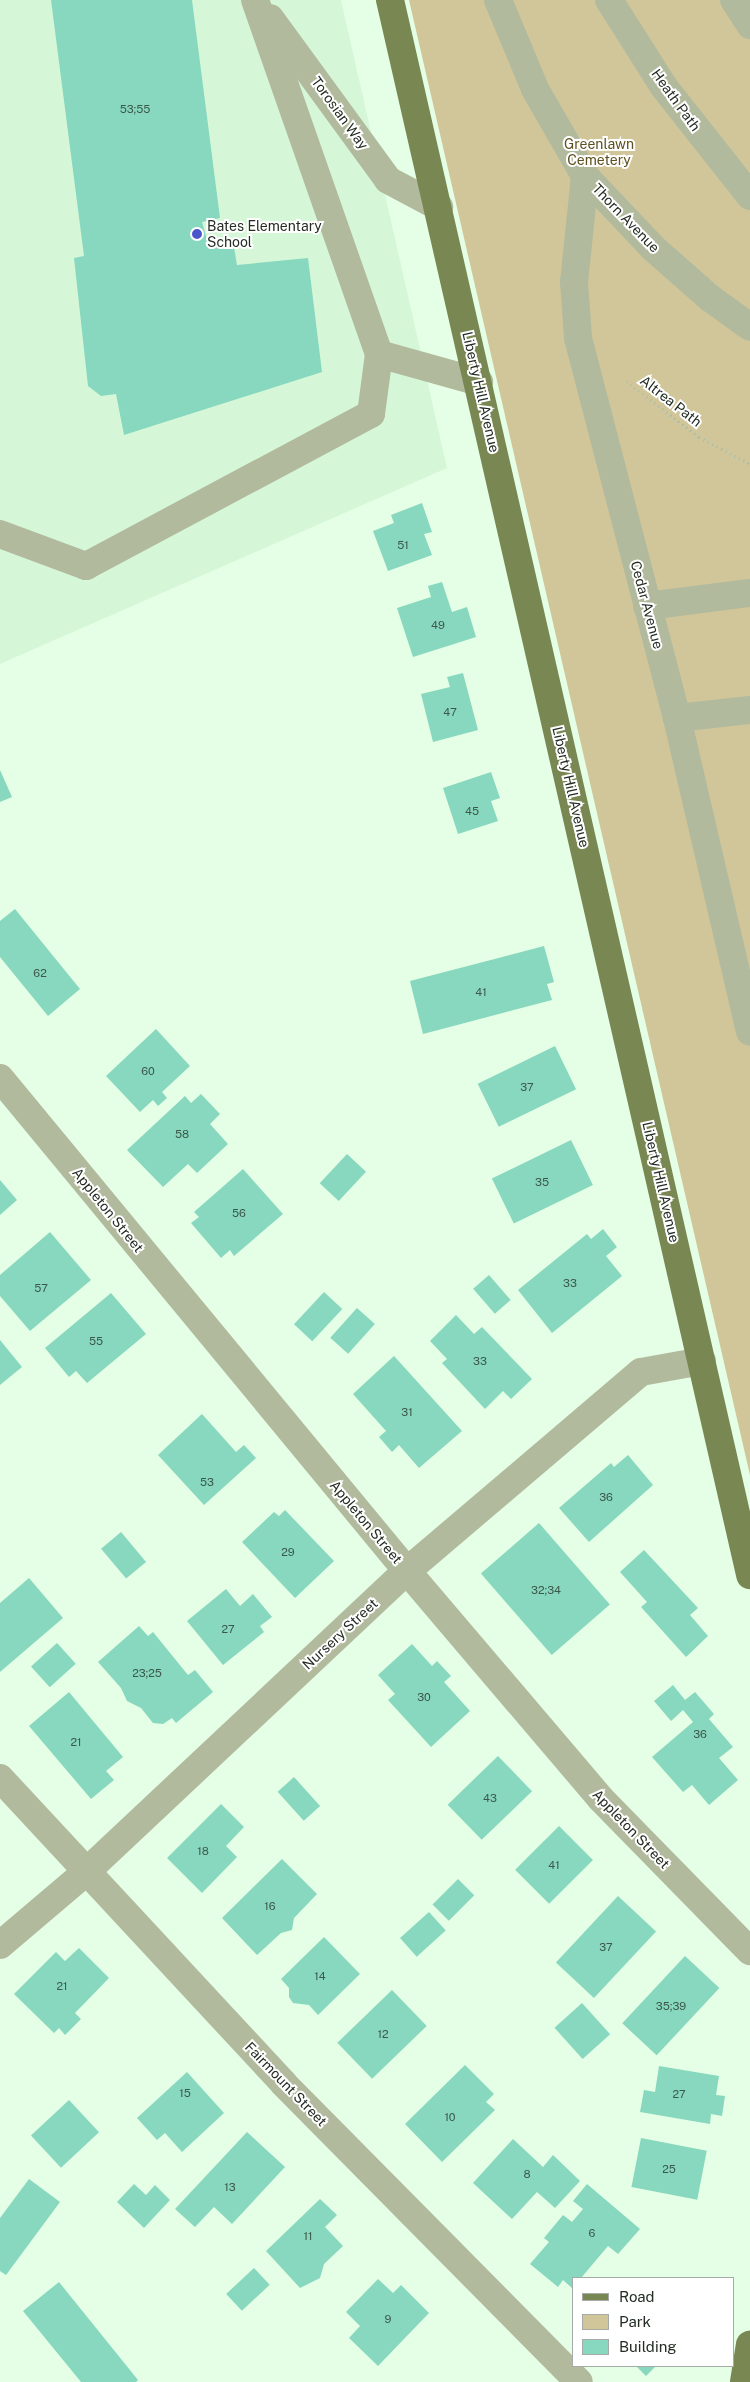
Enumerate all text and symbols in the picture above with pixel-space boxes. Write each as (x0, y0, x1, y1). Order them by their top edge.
street label: Heath Path (648, 66, 704, 134)
street label: Torosian Way (308, 73, 372, 153)
house number: 53;55 (120, 102, 150, 116)
park label: Greenlawn Cemetery (564, 136, 634, 168)
street label: Thorn Avenue (589, 180, 663, 256)
place label: Bates Elementary School (207, 218, 322, 250)
marker: Bates Elementary School (191, 228, 203, 240)
street label: Liberty Hill Avenue (459, 330, 503, 454)
street label: Altrea Path (637, 372, 705, 430)
house number: 51 (397, 538, 409, 552)
street label: Cedar Avenue (627, 559, 667, 651)
house number: 49 (431, 618, 445, 632)
house number: 47 (443, 705, 457, 719)
street label: Liberty Hill Avenue (549, 725, 593, 849)
house number: 45 (465, 804, 479, 818)
house number: 62 (33, 966, 47, 980)
house number: 41 (475, 985, 487, 999)
house number: 60 (141, 1064, 155, 1078)
house number: 37 (520, 1080, 534, 1094)
street label: Liberty Hill Avenue (639, 1120, 683, 1244)
house number: 58 (175, 1127, 189, 1141)
street label: Appleton Street (69, 1164, 147, 1256)
house number: 35 (535, 1175, 549, 1189)
house number: 56 (232, 1206, 246, 1220)
house number: 33 (563, 1276, 577, 1290)
house number: 57 (34, 1281, 48, 1295)
house number: 55 (89, 1334, 103, 1348)
house number: 33 (473, 1354, 487, 1368)
house number: 31 (401, 1405, 413, 1419)
house number: 53 (200, 1475, 214, 1489)
street label: Appleton Street (326, 1477, 406, 1567)
house number: 36 (599, 1490, 613, 1504)
house number: 29 (281, 1545, 295, 1559)
house number: 32;34 (531, 1583, 561, 1597)
street label: Nursery Street (299, 1595, 381, 1673)
house number: 27 (221, 1622, 235, 1636)
house number: 23;25 (132, 1666, 162, 1680)
house number: 30 (417, 1690, 431, 1704)
house number: 36 (693, 1727, 707, 1741)
house number: 21 (70, 1735, 82, 1749)
street label: Appleton Street (589, 1786, 673, 1872)
house number: 43 (483, 1791, 497, 1805)
house number: 18 (197, 1844, 209, 1858)
house number: 41 (548, 1858, 560, 1872)
house number: 16 (264, 1899, 276, 1913)
house number: 37 (599, 1940, 613, 1954)
house number: 14 (314, 1969, 326, 1983)
house number: 21 (56, 1979, 68, 1993)
house number: 35;39 (656, 1999, 686, 2013)
house number: 12 (377, 2027, 389, 2041)
street label: Fairmount Street (242, 2038, 330, 2130)
house number: 15 (179, 2086, 191, 2100)
house number: 27 (672, 2087, 686, 2101)
house number: 10 (444, 2110, 456, 2124)
house number: 25 (662, 2162, 676, 2176)
house number: 8 (523, 2167, 531, 2181)
house number: 13 (224, 2180, 236, 2194)
house number: 6 (589, 2226, 595, 2240)
house number: 11 (304, 2229, 312, 2243)
legend (572, 2277, 735, 2367)
text: Road (619, 2288, 655, 2305)
house number: 9 (385, 2312, 391, 2326)
text: Park (619, 2313, 651, 2330)
text: Building (619, 2338, 677, 2355)

